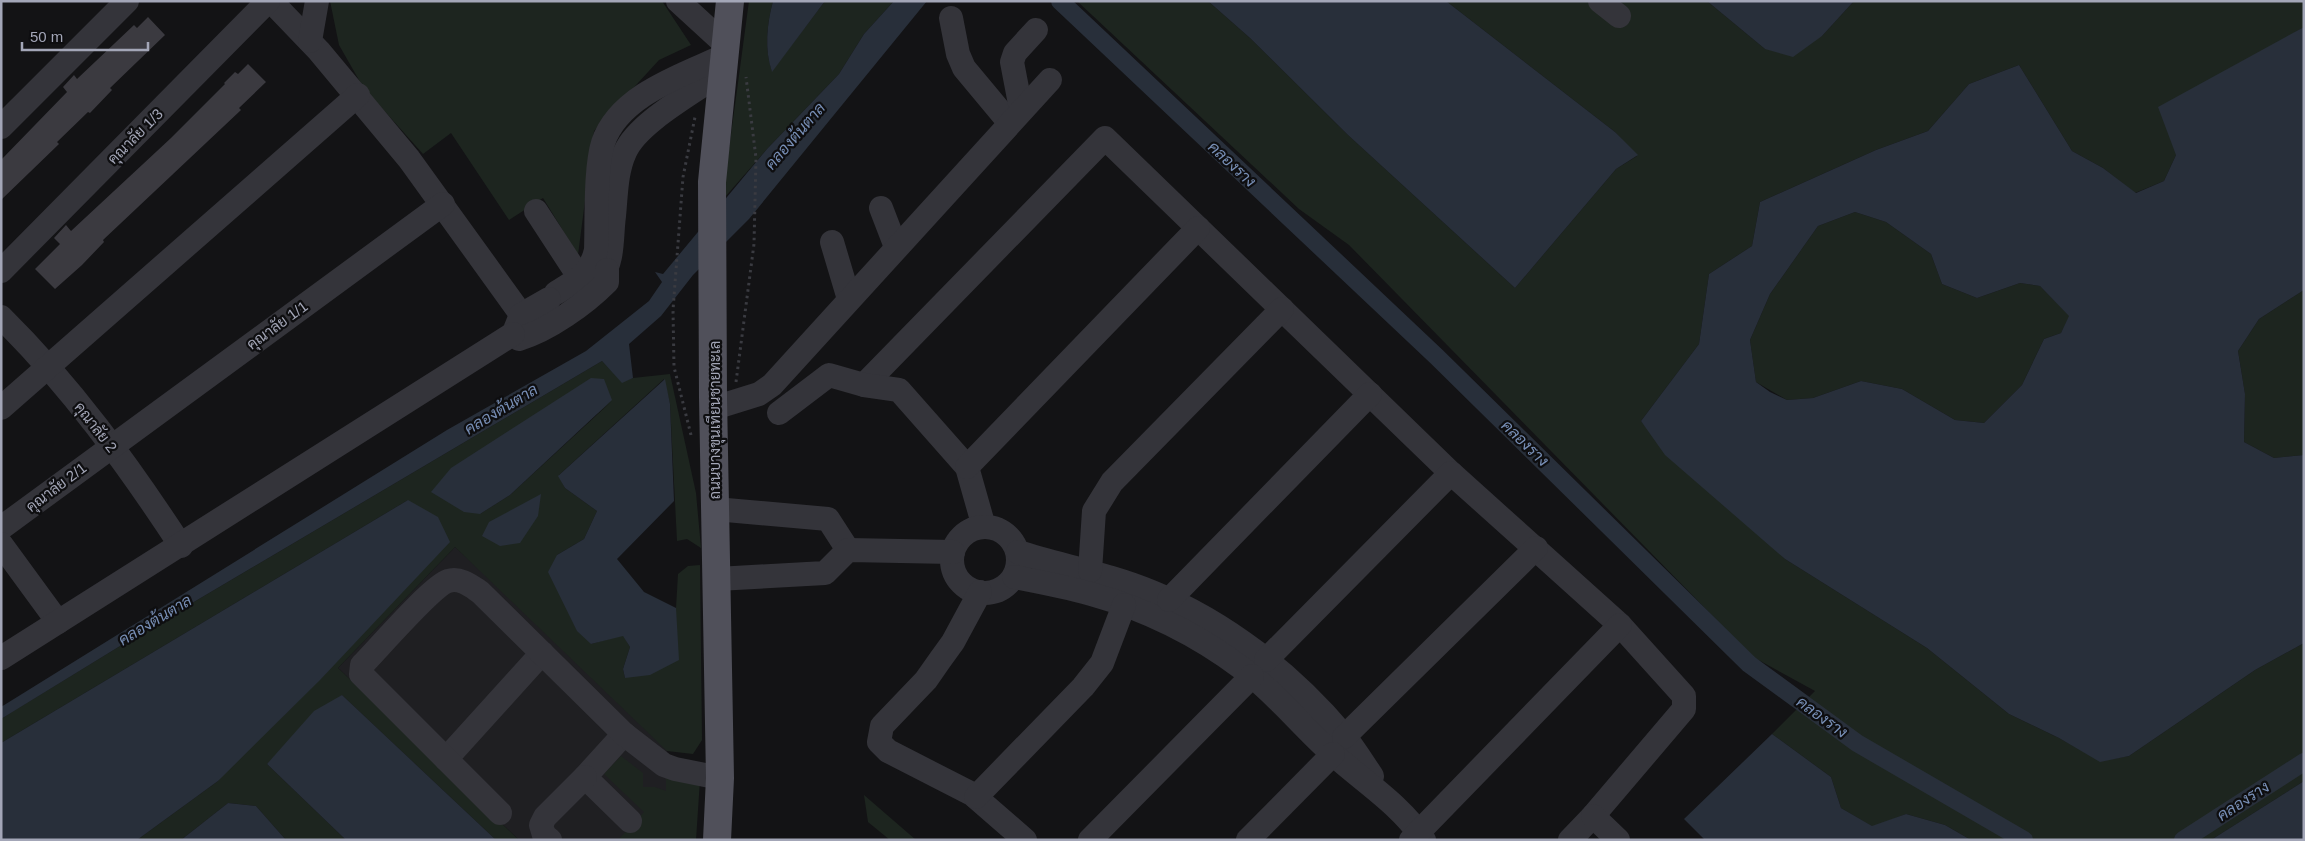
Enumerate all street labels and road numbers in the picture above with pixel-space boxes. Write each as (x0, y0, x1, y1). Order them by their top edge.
street label: คุณาลัย 1/3 (104, 105, 168, 169)
street label: คุณาลัย 1/1 (243, 297, 313, 355)
street label: ถนนบางขุนเทียนชายทะเล (705, 341, 726, 499)
street label: คุณาลัย 2 (69, 399, 121, 457)
street label: คุณาลัย 2/1 (22, 459, 91, 518)

